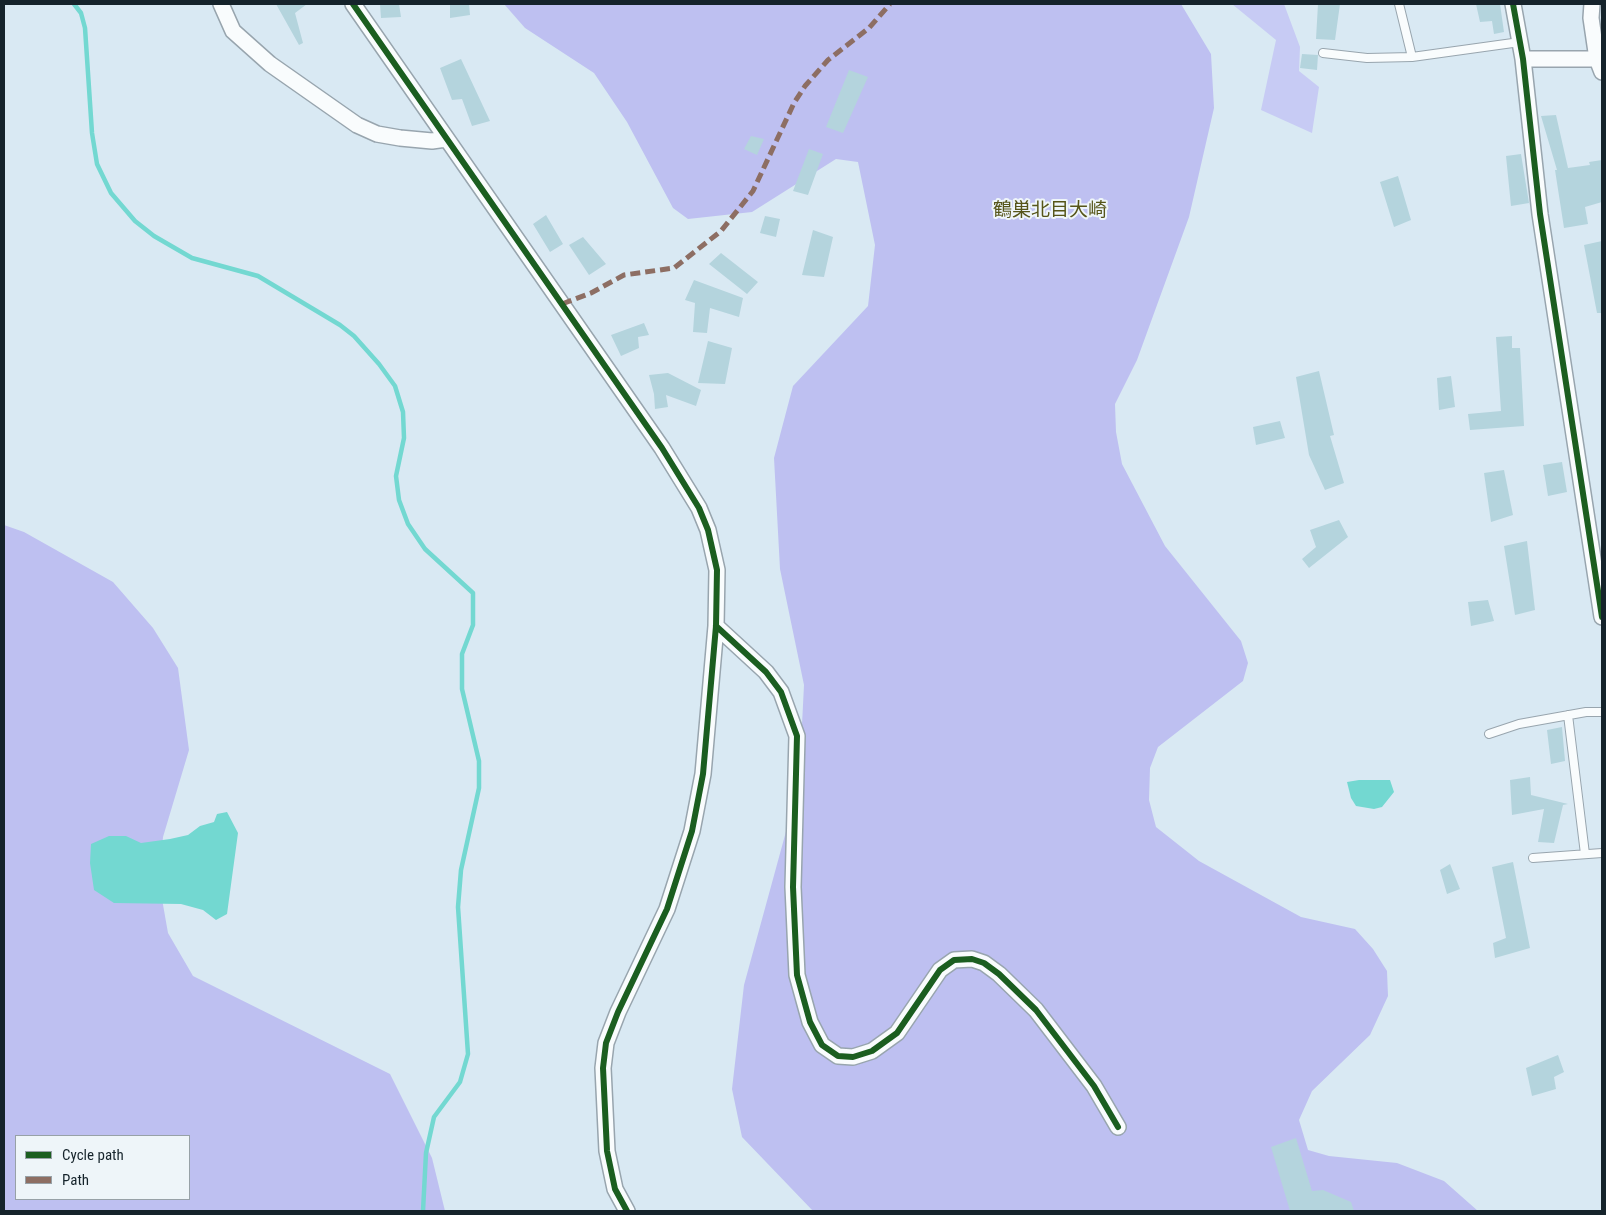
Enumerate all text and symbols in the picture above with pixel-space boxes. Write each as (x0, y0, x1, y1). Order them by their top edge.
district label: 鶴巣北目大崎 (993, 200, 1107, 222)
legend (15, 1135, 190, 1200)
text: Cycle path (62, 1146, 124, 1164)
text: Path (62, 1171, 89, 1189)

